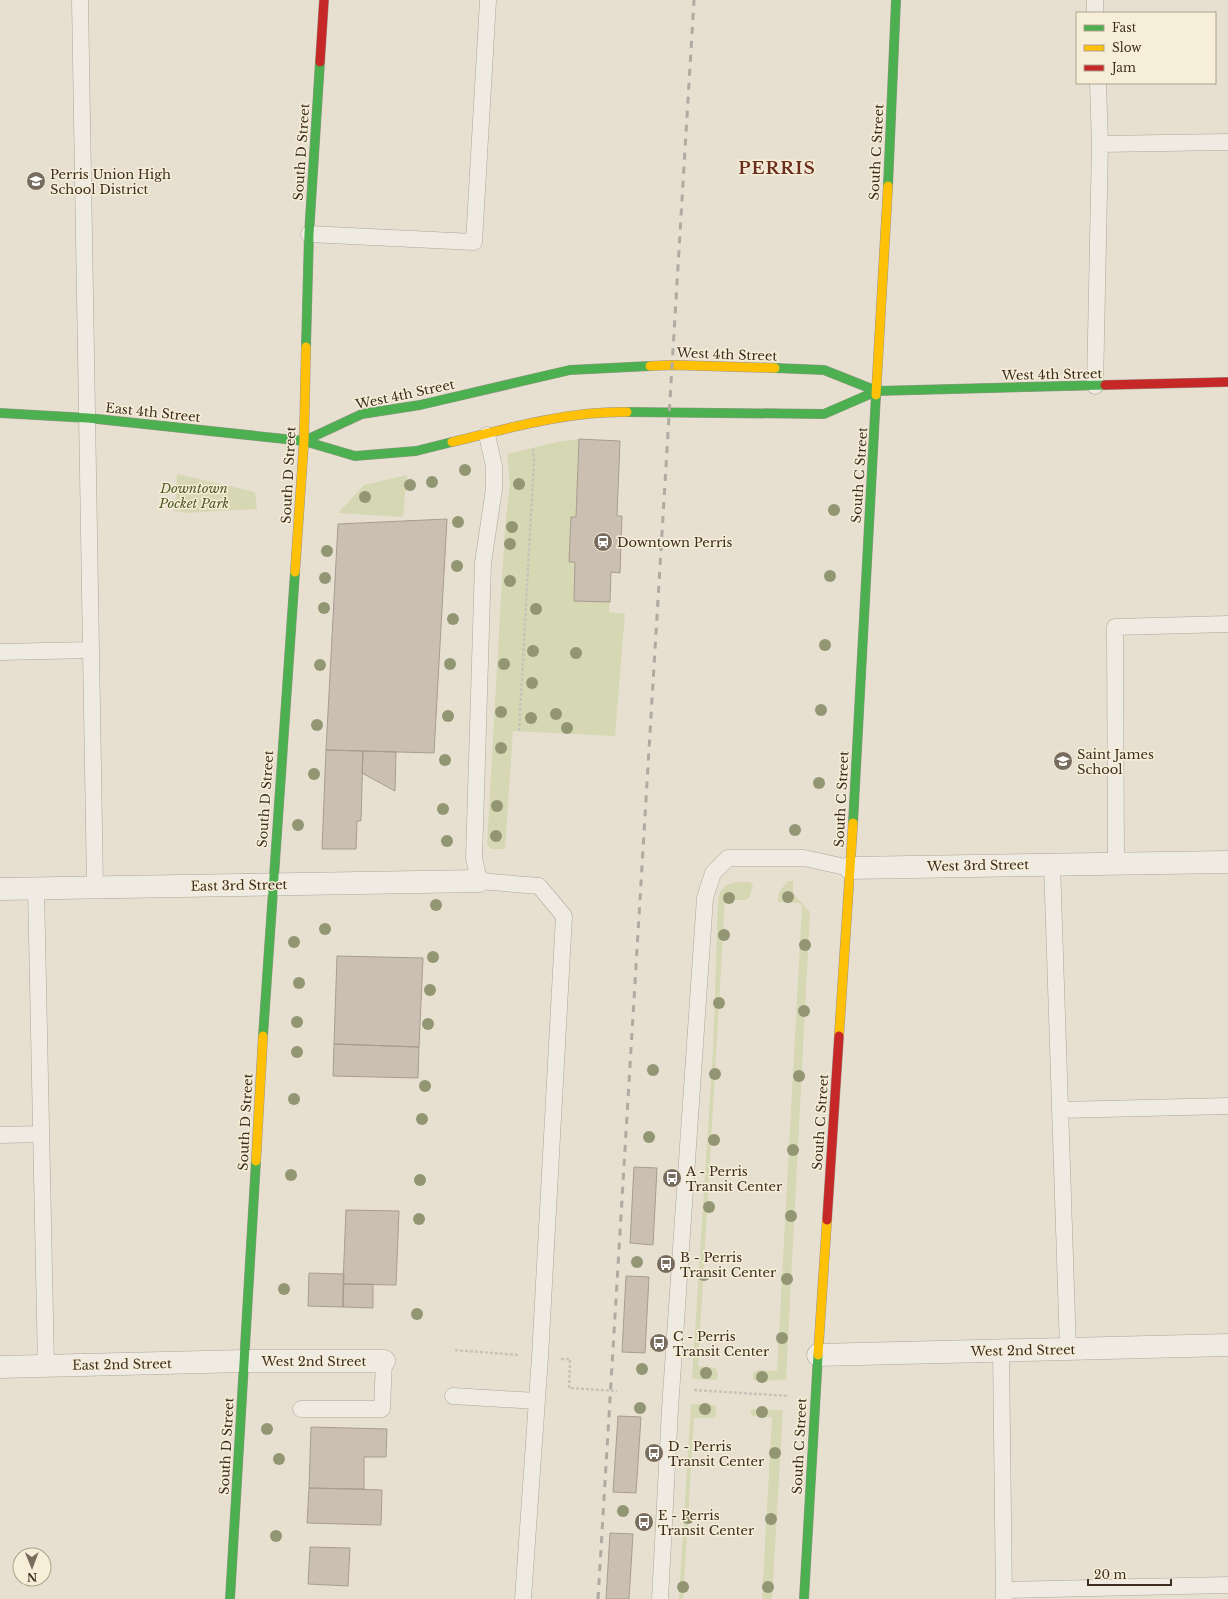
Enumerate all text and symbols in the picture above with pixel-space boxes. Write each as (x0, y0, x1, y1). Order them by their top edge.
legend (1076, 12, 1216, 84)
text: Fast (1112, 20, 1137, 35)
text: Slow (1112, 40, 1142, 55)
text: Jam (1110, 60, 1136, 75)
street label: South D Street (290, 103, 313, 201)
street label: South C Street (865, 103, 888, 201)
district label: PERRIS (738, 158, 816, 179)
place label: Perris Union High School District (50, 166, 171, 198)
school or university icon: Perris Union High School District (25, 170, 47, 192)
street label: West 4th Street (675, 344, 778, 365)
street label: West 4th Street (1001, 365, 1103, 384)
street label: West 4th Street (353, 376, 456, 413)
street label: East 4th Street (105, 399, 201, 426)
street label: South D Street (277, 426, 300, 524)
street label: South C Street (848, 426, 871, 524)
park label: Downtown Pocket Park (158, 480, 229, 512)
station icon: Downtown Perris (592, 531, 614, 553)
place label: Downtown Perris (617, 534, 733, 551)
place label: Saint James School (1077, 746, 1154, 778)
street label: South D Street (254, 750, 277, 848)
street label: South C Street (830, 750, 853, 848)
school or university icon: Saint James School (1052, 750, 1074, 772)
street label: West 3rd Street (926, 856, 1029, 875)
street label: East 3rd Street (190, 876, 288, 895)
street label: South D Street (234, 1073, 257, 1171)
street label: South C Street (809, 1073, 832, 1171)
place label: A - Perris Transit Center (685, 1163, 783, 1195)
bus stop icon: A - Perris Transit Center (661, 1167, 683, 1189)
place label: B - Perris Transit Center (680, 1249, 777, 1281)
bus stop icon: B - Perris Transit Center (655, 1253, 677, 1275)
place label: C - Perris Transit Center (673, 1328, 770, 1360)
bus stop icon: C - Perris Transit Center (648, 1332, 670, 1354)
street label: West 2nd Street (969, 1341, 1076, 1360)
street label: West 2nd Street (261, 1353, 367, 1370)
street label: East 2nd Street (72, 1355, 172, 1374)
street label: South D Street (215, 1397, 238, 1495)
street label: South C Street (788, 1397, 811, 1495)
place label: D - Perris Transit Center (668, 1438, 765, 1470)
bus stop icon: D - Perris Transit Center (643, 1442, 665, 1464)
place label: E - Perris Transit Center (658, 1507, 755, 1539)
bus stop icon: E - Perris Transit Center (633, 1511, 655, 1533)
north arrow (12, 1547, 52, 1587)
scale bar (1088, 1561, 1171, 1587)
text: 20 m (1094, 1567, 1126, 1582)
text: N (26, 1570, 37, 1584)

